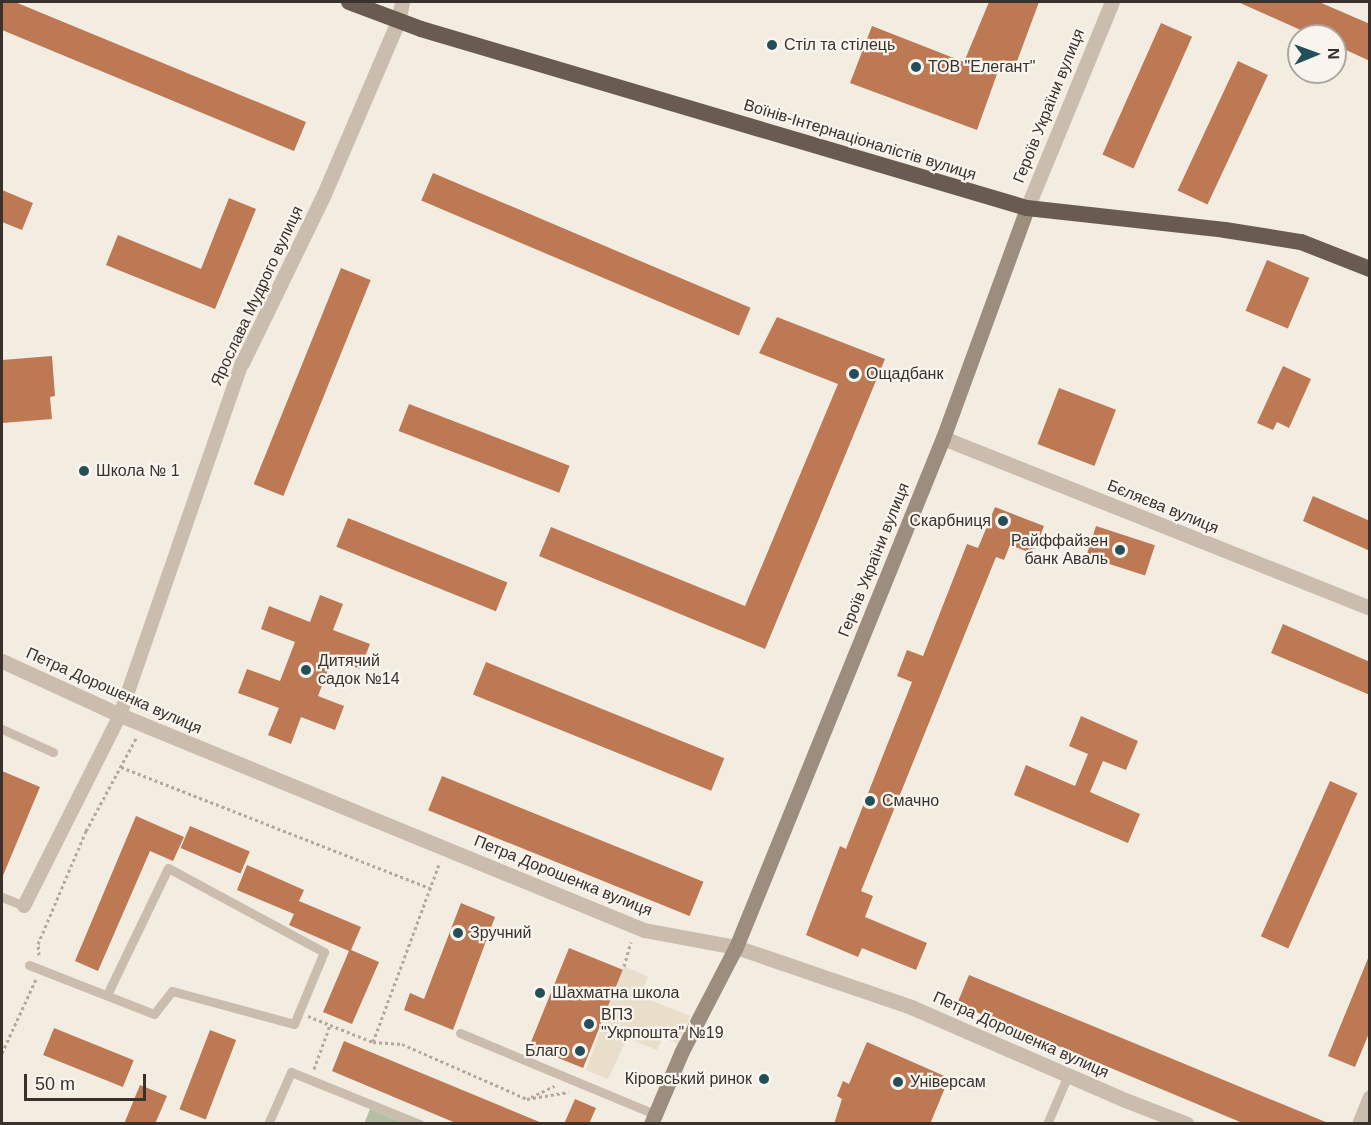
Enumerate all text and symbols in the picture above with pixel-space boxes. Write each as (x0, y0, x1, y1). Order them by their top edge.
north arrow (1287, 24, 1347, 84)
street label: Героїв України вулиця (1009, 26, 1089, 186)
place label: Стіл та стілець (784, 35, 895, 55)
marker: Стіл та стілець (765, 38, 779, 52)
text: N (1325, 48, 1342, 60)
place label: ТОВ "Елегант" (928, 57, 1035, 77)
marker: ТОВ "Елегант" (909, 60, 923, 74)
street label: Воїнів-Інтернаціоналістів вулиця (741, 95, 979, 185)
street label: Ярослава Мудрого вулиця (207, 203, 307, 389)
place label: Ощадбанк (866, 364, 943, 384)
marker: Ощадбанк (847, 367, 861, 381)
place label: Школа № 1 (96, 461, 180, 481)
marker: Школа № 1 (77, 464, 91, 478)
street label: Бєляєва вулиця (1105, 476, 1221, 538)
street label: Героїв України вулиця (834, 480, 914, 640)
place label: Скарбниця (910, 511, 991, 531)
marker: Скарбниця (996, 514, 1010, 528)
place label: Райффайзен банк Аваль (1011, 531, 1108, 569)
marker: Райффайзен банк Аваль (1113, 543, 1127, 557)
street label: Петра Дорошенка вулиця (23, 644, 205, 738)
place label: Дитячий садок №14 (318, 651, 400, 689)
marker: Дитячий садок №14 (299, 663, 313, 677)
place label: Смачно (882, 791, 939, 811)
marker: Смачно (863, 794, 877, 808)
street label: Петра Дорошенка вулиця (471, 831, 655, 921)
place label: Зручний (470, 923, 531, 943)
marker: Зручний (451, 926, 465, 940)
place label: Шахматна школа (552, 983, 679, 1003)
marker: Шахматна школа (533, 986, 547, 1000)
street label: Петра Дорошенка вулиця (930, 988, 1112, 1082)
place label: ВПЗ "Укрпошта" №19 (601, 1005, 724, 1043)
marker: ВПЗ "Укрпошта" №19 (582, 1017, 596, 1031)
place label: Благо (525, 1041, 568, 1061)
marker: Благо (573, 1044, 587, 1058)
scale bar (27, 1062, 148, 1100)
place label: Кіровський ринок (625, 1069, 752, 1089)
marker: Кіровський ринок (757, 1072, 771, 1086)
place label: Універсам (910, 1072, 986, 1092)
text: 50 m (35, 1074, 75, 1094)
marker: Універсам (891, 1075, 905, 1089)

